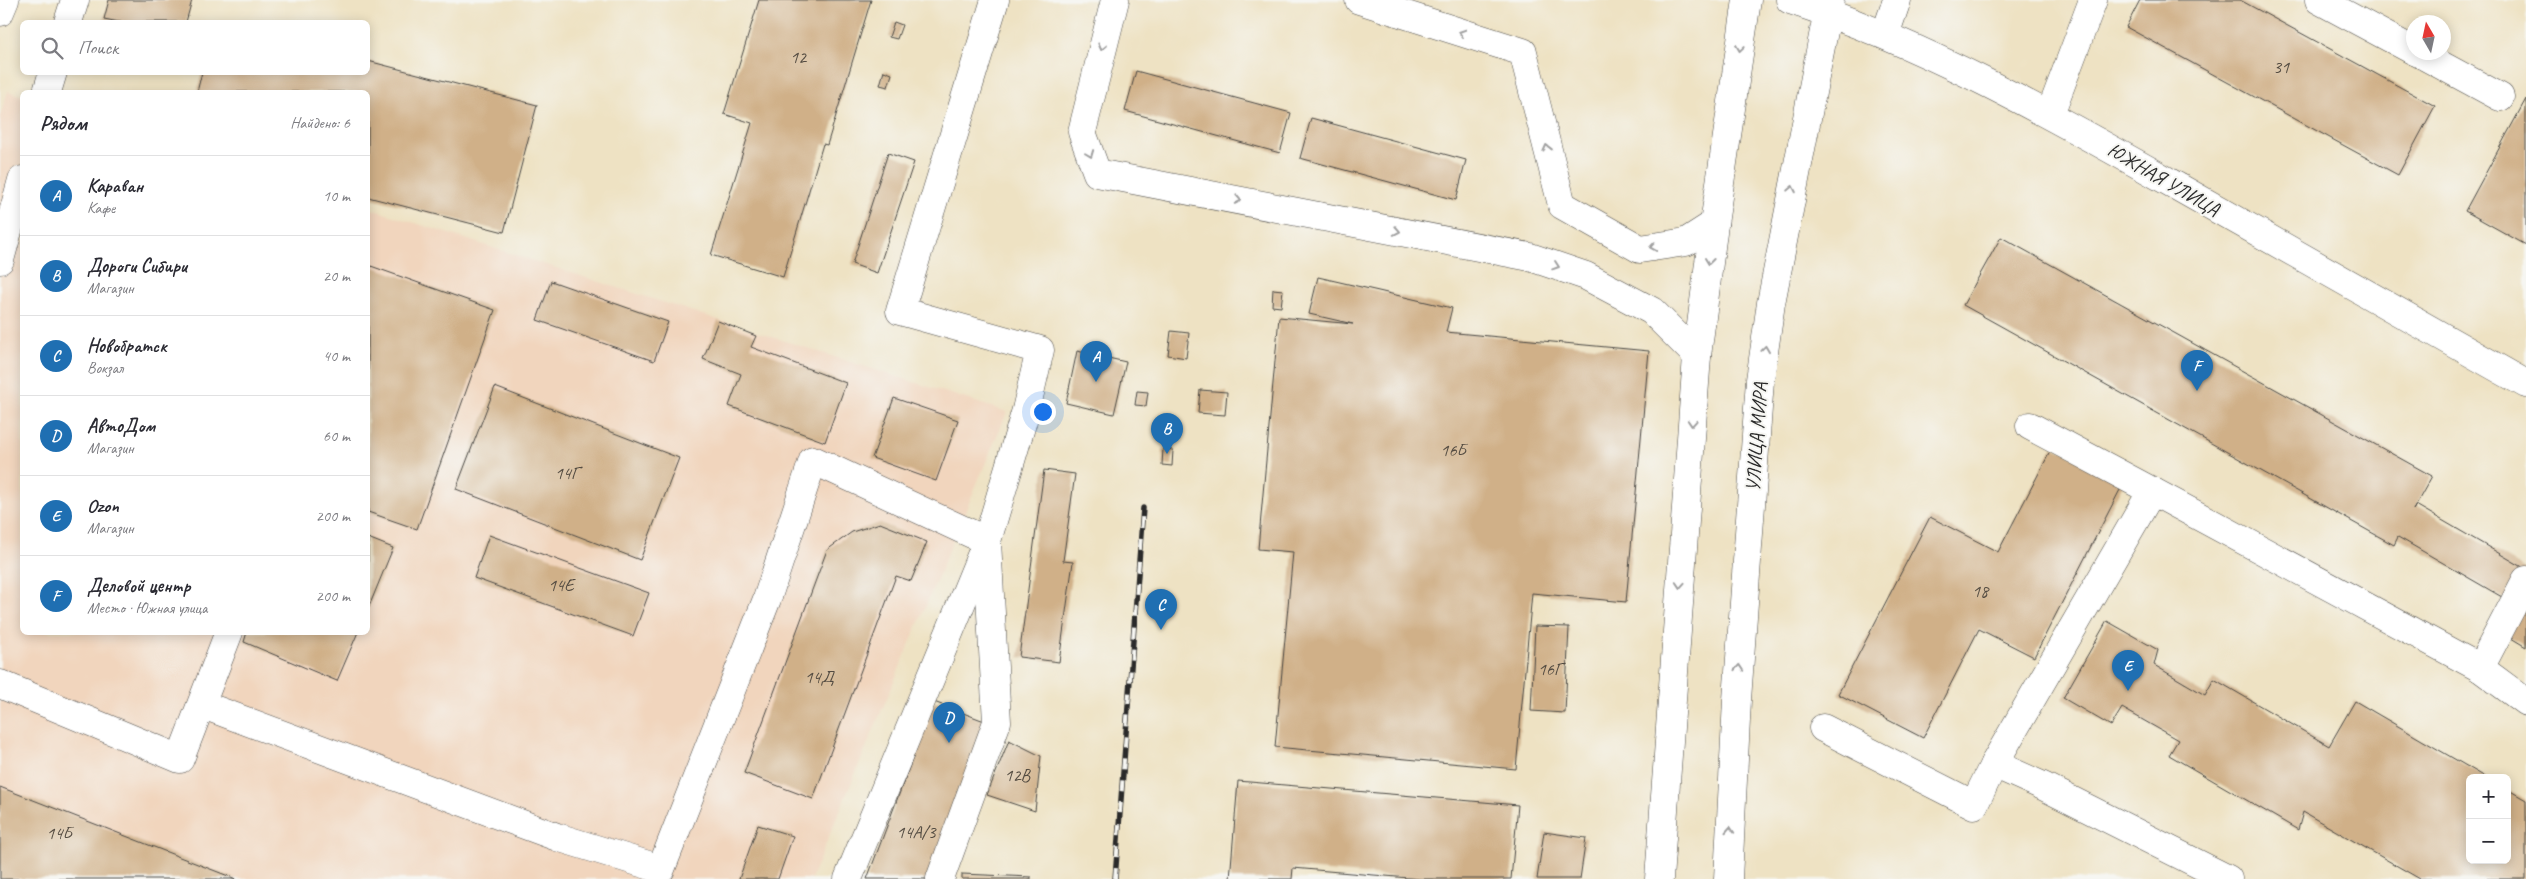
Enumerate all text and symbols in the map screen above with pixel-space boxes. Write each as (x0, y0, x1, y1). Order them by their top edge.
north arrow (2406, 15, 2451, 60)
search box (20, 20, 370, 75)
one-way arrow (1458, 29, 1466, 39)
icon: search (38, 34, 66, 62)
text: Поиск (78, 36, 118, 60)
one-way arrow (1097, 42, 1108, 51)
one-way arrow (1735, 44, 1745, 53)
house number: 12 (790, 46, 808, 68)
house number: 31 (2273, 56, 2290, 78)
text: Рядом (40, 110, 87, 136)
text: Найдено: 6 (290, 113, 350, 133)
street label: ЮЖНАЯ УЛИЦА (2103, 137, 2225, 222)
one-way arrow (1542, 143, 1553, 152)
one-way arrow (1084, 150, 1094, 158)
text: Караван (87, 174, 143, 198)
one-way arrow (1787, 185, 1797, 193)
text: A (52, 186, 60, 206)
text: 10 m (323, 186, 350, 206)
one-way arrow (1233, 194, 1242, 205)
text: Кафе (87, 198, 115, 218)
one-way arrow (1393, 225, 1402, 236)
one-way arrow (1649, 242, 1658, 252)
text: Дороги Сибири (87, 254, 187, 278)
one-way arrow (1704, 257, 1715, 265)
one-way arrow (1551, 260, 1559, 270)
text: B (52, 266, 60, 286)
text: 20 m (323, 266, 350, 286)
text: Магазин (87, 278, 134, 298)
text: Новобратск (87, 334, 167, 358)
pin: A (1080, 341, 1112, 382)
one-way arrow (1759, 345, 1769, 353)
text: C (52, 346, 60, 366)
text: 40 m (323, 346, 350, 366)
pin: F (2181, 350, 2213, 391)
text: Вокзал (87, 358, 123, 378)
street label: УЛИЦА МИРА (1740, 381, 1773, 492)
your location (1030, 399, 1056, 425)
pin: B (1151, 413, 1183, 454)
text: АвтоДом (87, 414, 155, 438)
one-way arrow (1687, 419, 1698, 427)
text: D (51, 426, 61, 446)
text: 60 m (323, 426, 350, 446)
text: Магазин (87, 438, 134, 458)
house number: 16Б (1440, 439, 1469, 461)
house number: 14Г (555, 462, 583, 484)
text: Ozon (87, 494, 119, 518)
text: E (52, 506, 60, 526)
text: 200 m (316, 506, 350, 526)
text: Магазин (87, 518, 134, 538)
text: Деловой центр (87, 574, 190, 598)
house number: 14Е (548, 574, 576, 596)
house number: 18 (1972, 580, 1990, 602)
one-way arrow (1675, 581, 1686, 589)
text: F (52, 586, 60, 606)
text: 200 m (316, 586, 350, 606)
pin: C (1145, 589, 1177, 630)
text: Место · Южная улица (87, 598, 207, 618)
pin: E (2112, 650, 2144, 691)
house number: 16Г (1538, 658, 1566, 680)
one-way arrow (1734, 664, 1745, 672)
house number: 14Д (804, 666, 836, 688)
pin: D (933, 702, 965, 743)
house number: 12В (1004, 764, 1031, 786)
map controls (2466, 774, 2511, 864)
button: + (2466, 774, 2511, 819)
button: − (2466, 819, 2511, 864)
house number: 14А/3 (896, 821, 938, 843)
house number: 14Б (46, 822, 75, 844)
one-way arrow (1725, 826, 1736, 834)

